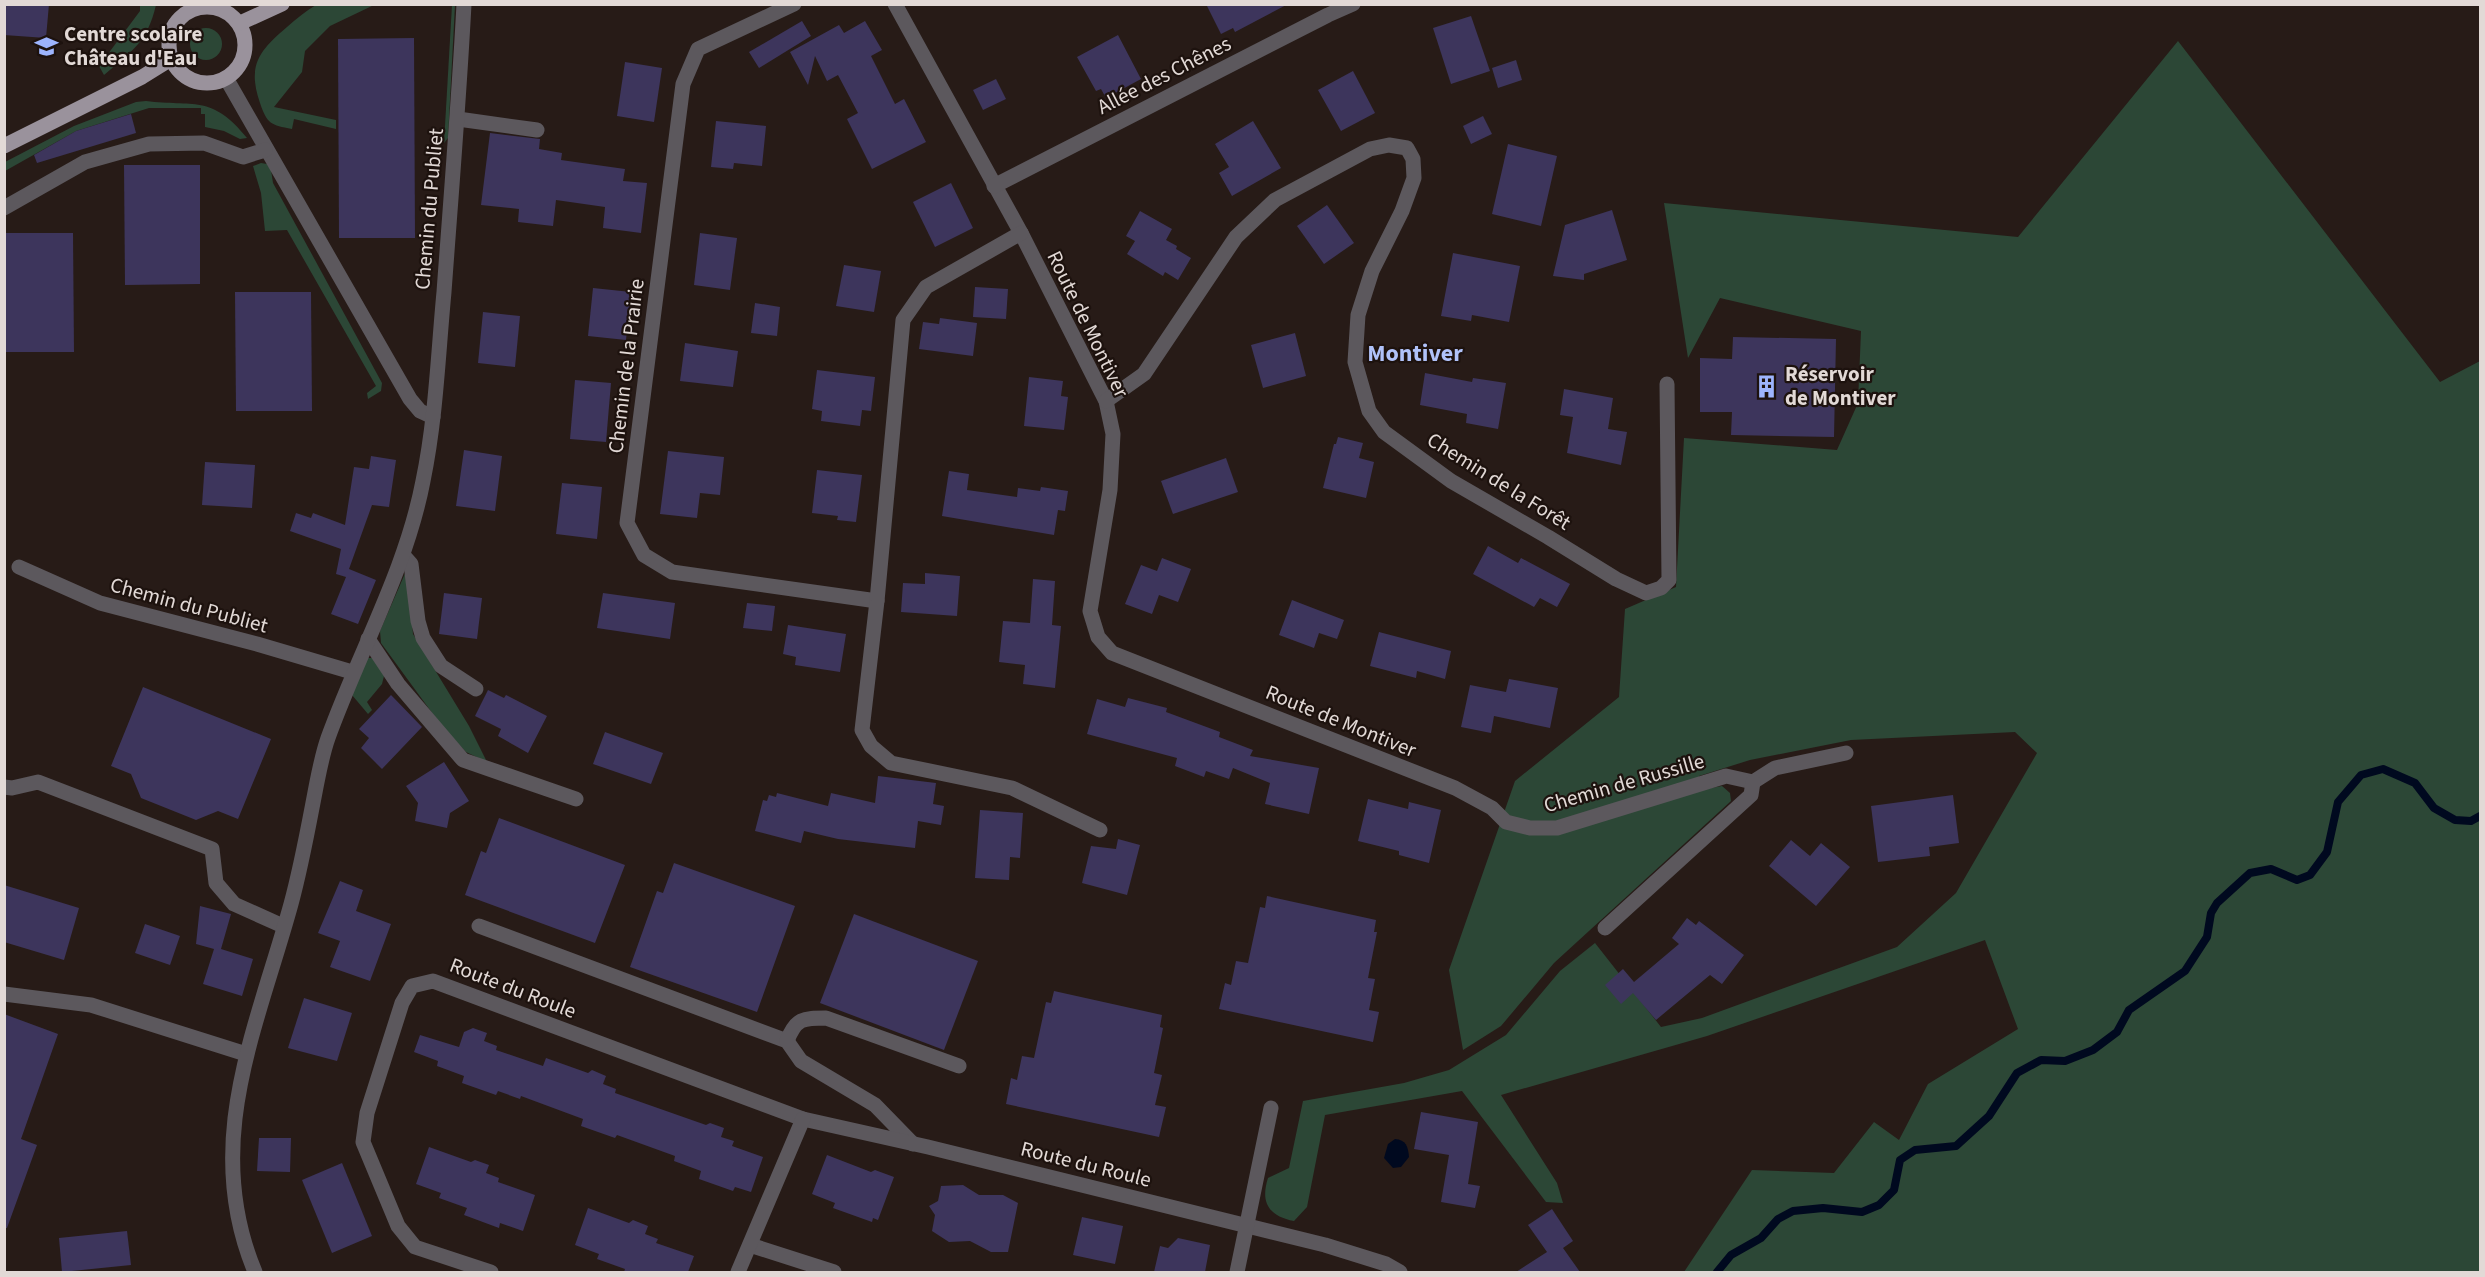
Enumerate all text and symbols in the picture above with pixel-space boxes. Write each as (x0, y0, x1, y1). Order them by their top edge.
place label: Centre scolaire Château d'Eau (64, 19, 203, 73)
street label: Allée des Chênes (1092, 28, 1236, 122)
school or university icon: Centre scolaire Château d'Eau (33, 33, 59, 59)
street label: Chemin du Publiet (407, 127, 451, 291)
street label: Route de Montiver (1039, 245, 1137, 403)
street label: Chemin de la Prairie (600, 277, 652, 455)
district label: Montiver (1367, 336, 1463, 371)
place label: Réservoir de Montiver (1785, 359, 1896, 413)
building icon: Réservoir de Montiver (1754, 373, 1780, 399)
street label: Chemin de la Forêt (1421, 425, 1577, 537)
street label: Chemin du Publiet (107, 570, 271, 640)
street label: Route de Montiver (1261, 677, 1421, 765)
street label: Chemin de Russille (1540, 746, 1708, 820)
street label: Route du Roule (445, 950, 581, 1026)
street label: Route du Roule (1018, 1133, 1154, 1195)

